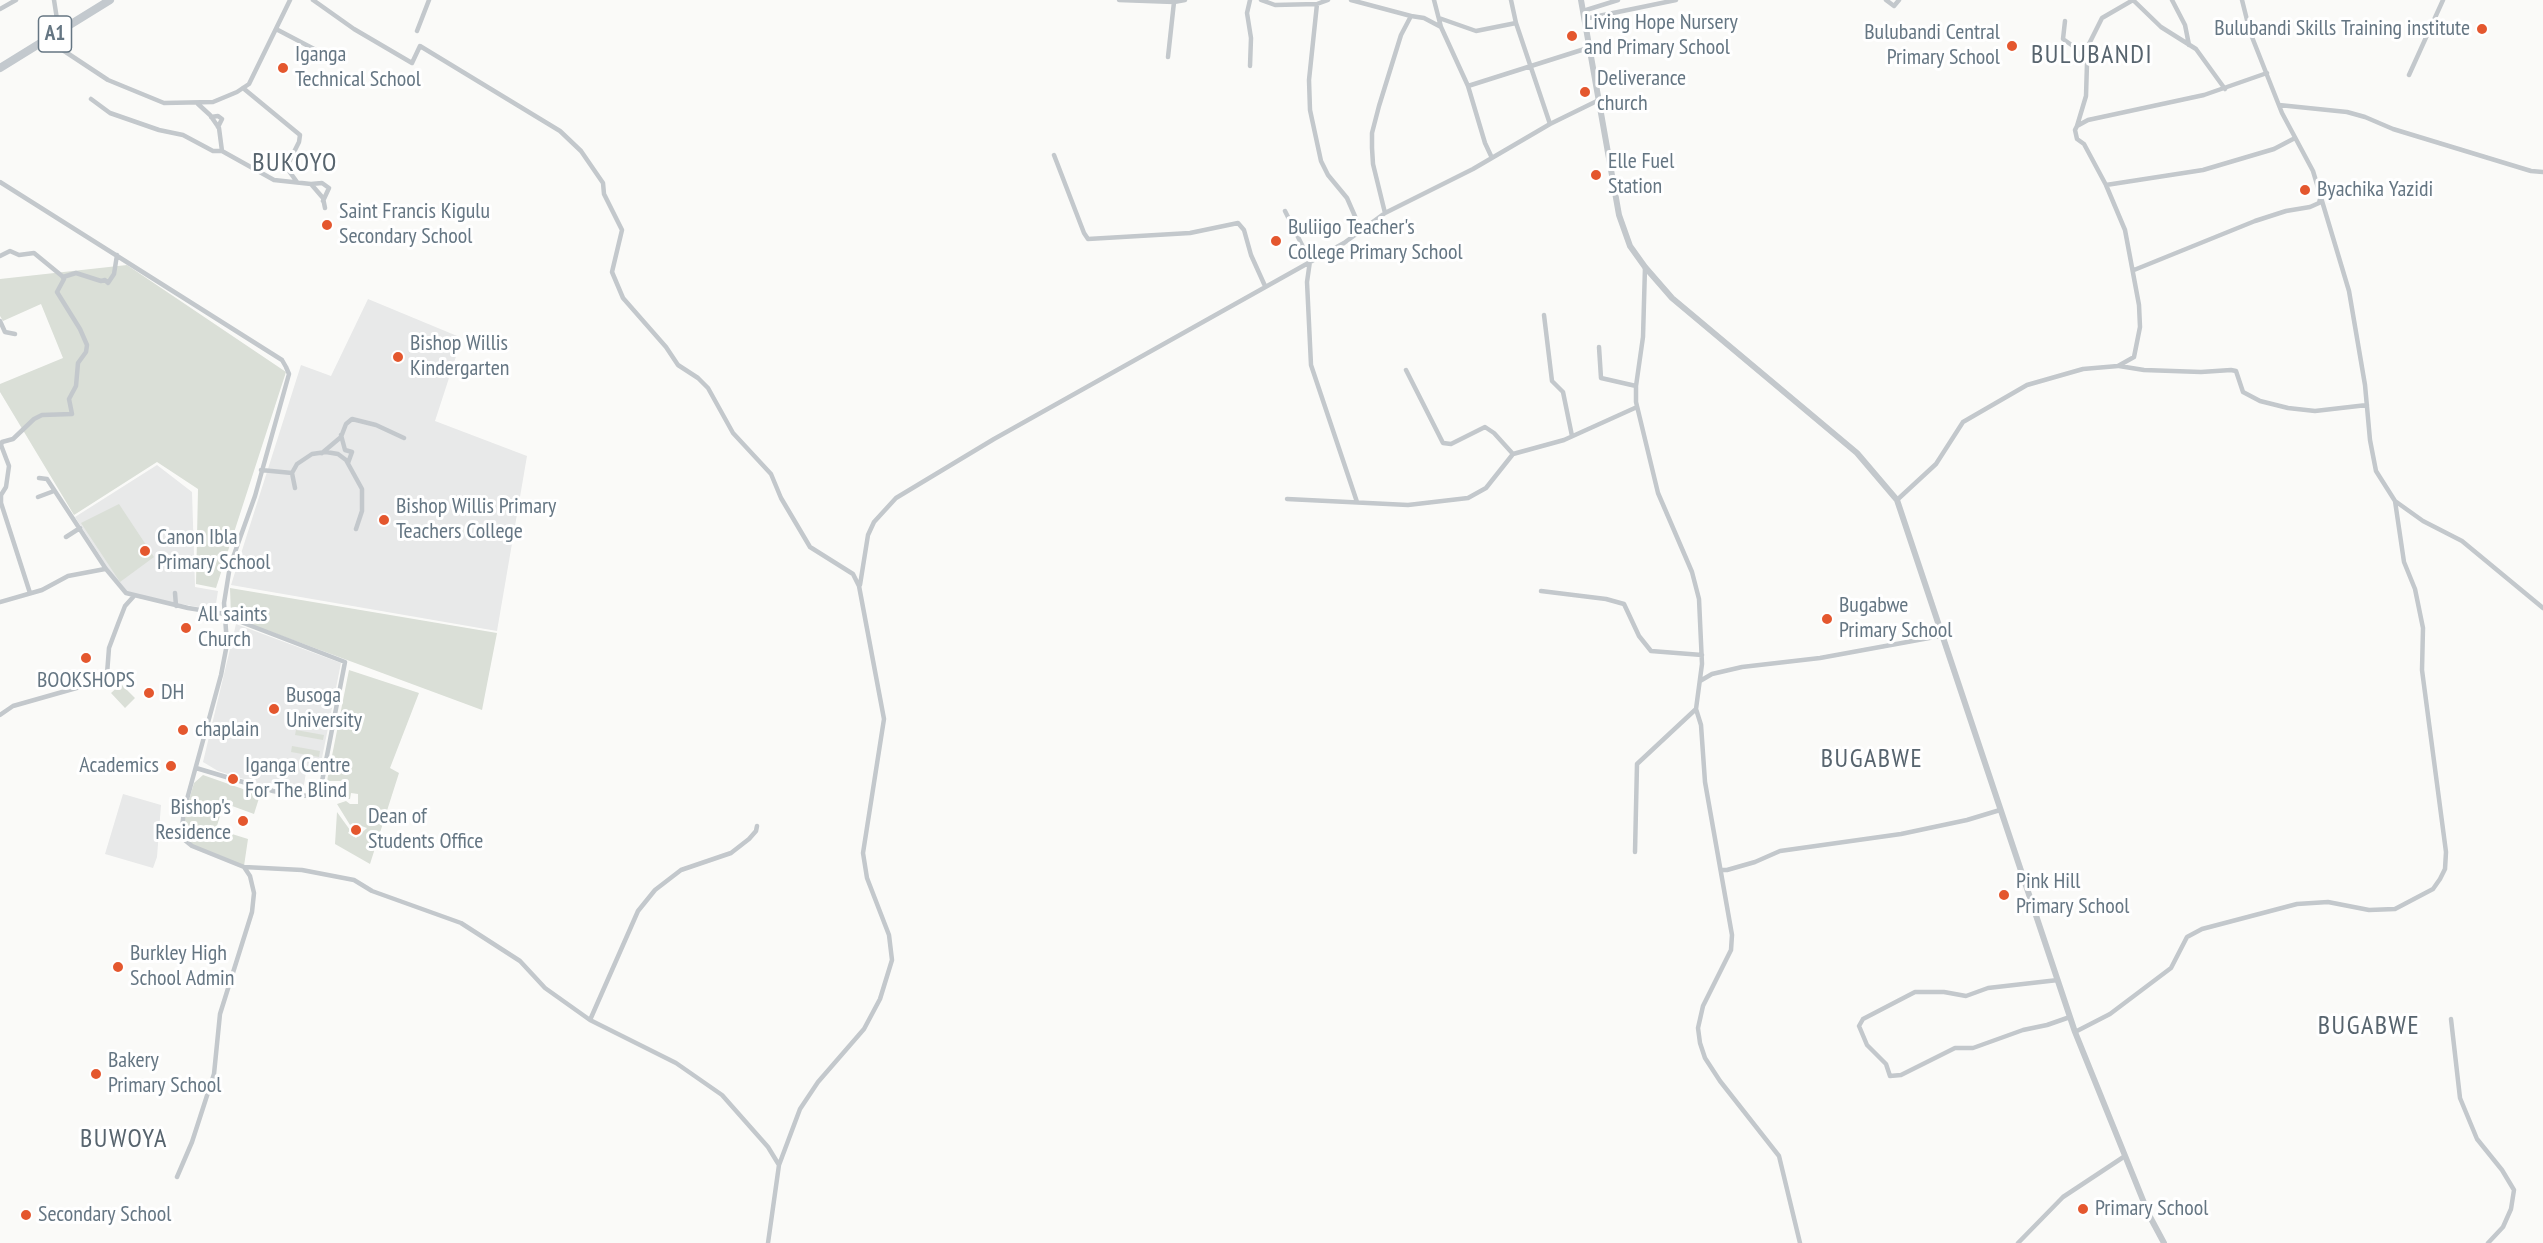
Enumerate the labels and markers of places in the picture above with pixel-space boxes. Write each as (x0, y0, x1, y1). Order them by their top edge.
place label: Living Hope Nursery and Primary School (1584, 10, 1738, 62)
place label: Bulubandi Skills Training institute (2214, 16, 2470, 42)
place label: Bulubandi Central Primary School (1864, 20, 2000, 72)
marker: Bulubandi Skills Training institute (2475, 22, 2489, 36)
marker: Living Hope Nursery and Primary School (1565, 29, 1579, 43)
marker: Bulubandi Central Primary School (2005, 39, 2019, 53)
place label: Iganga Technical School (295, 42, 421, 94)
marker: Iganga Technical School (276, 61, 290, 75)
place label: Deliverance church (1597, 66, 1686, 118)
marker: Deliverance church (1578, 85, 1592, 99)
place label: Elle Fuel Station (1608, 149, 1674, 200)
marker: Elle Fuel Station (1589, 168, 1603, 182)
place label: Byachika Yazidi (2317, 177, 2433, 203)
marker: Byachika Yazidi (2298, 183, 2312, 197)
place label: Saint Francis Kigulu Secondary School (339, 199, 490, 250)
place label: Buliigo Teacher's College Primary School (1288, 215, 1463, 266)
marker: Saint Francis Kigulu Secondary School (320, 218, 334, 232)
marker: Buliigo Teacher's College Primary School (1269, 234, 1283, 248)
place label: Bishop Willis Kindergarten (410, 331, 509, 382)
marker: Bishop Willis Kindergarten (391, 350, 405, 364)
place label: Bishop Willis Primary Teachers College (396, 494, 556, 546)
marker: Bishop Willis Primary Teachers College (377, 513, 391, 527)
place label: Canon Ibla Primary School (157, 525, 270, 576)
marker: Canon Ibla Primary School (138, 544, 152, 558)
place label: Bugabwe Primary School (1839, 593, 1952, 644)
place label: All saints Church (198, 602, 267, 654)
marker: Bugabwe Primary School (1820, 612, 1834, 626)
marker: All saints Church (179, 621, 193, 635)
marker: BOOKSHOPS (79, 651, 93, 665)
place label: BOOKSHOPS (37, 668, 135, 694)
place label: DH (161, 680, 184, 706)
place label: Busoga University (286, 683, 362, 734)
marker: DH (142, 686, 156, 700)
marker: Busoga University (267, 702, 281, 716)
place label: chaplain (195, 717, 259, 743)
marker: chaplain (176, 723, 190, 737)
place label: Academics (79, 753, 159, 779)
place label: Iganga Centre For The Blind (245, 753, 350, 804)
marker: Academics (164, 759, 178, 773)
marker: Iganga Centre For The Blind (226, 772, 240, 786)
place label: Bishop's Residence (155, 795, 231, 846)
place label: Dean of Students Office (368, 804, 483, 855)
marker: Bishop's Residence (236, 814, 250, 828)
marker: Dean of Students Office (349, 823, 363, 837)
place label: Pink Hill Primary School (2016, 869, 2129, 920)
marker: Pink Hill Primary School (1997, 888, 2011, 902)
place label: Burkley High School Admin (130, 941, 234, 992)
marker: Burkley High School Admin (111, 960, 125, 974)
place label: Bakery Primary School (108, 1048, 221, 1100)
marker: Bakery Primary School (89, 1067, 103, 1081)
place label: Primary School (2095, 1196, 2208, 1222)
place label: Secondary School (38, 1202, 171, 1228)
marker: Primary School (2076, 1202, 2090, 1216)
marker: Secondary School (19, 1208, 33, 1222)

